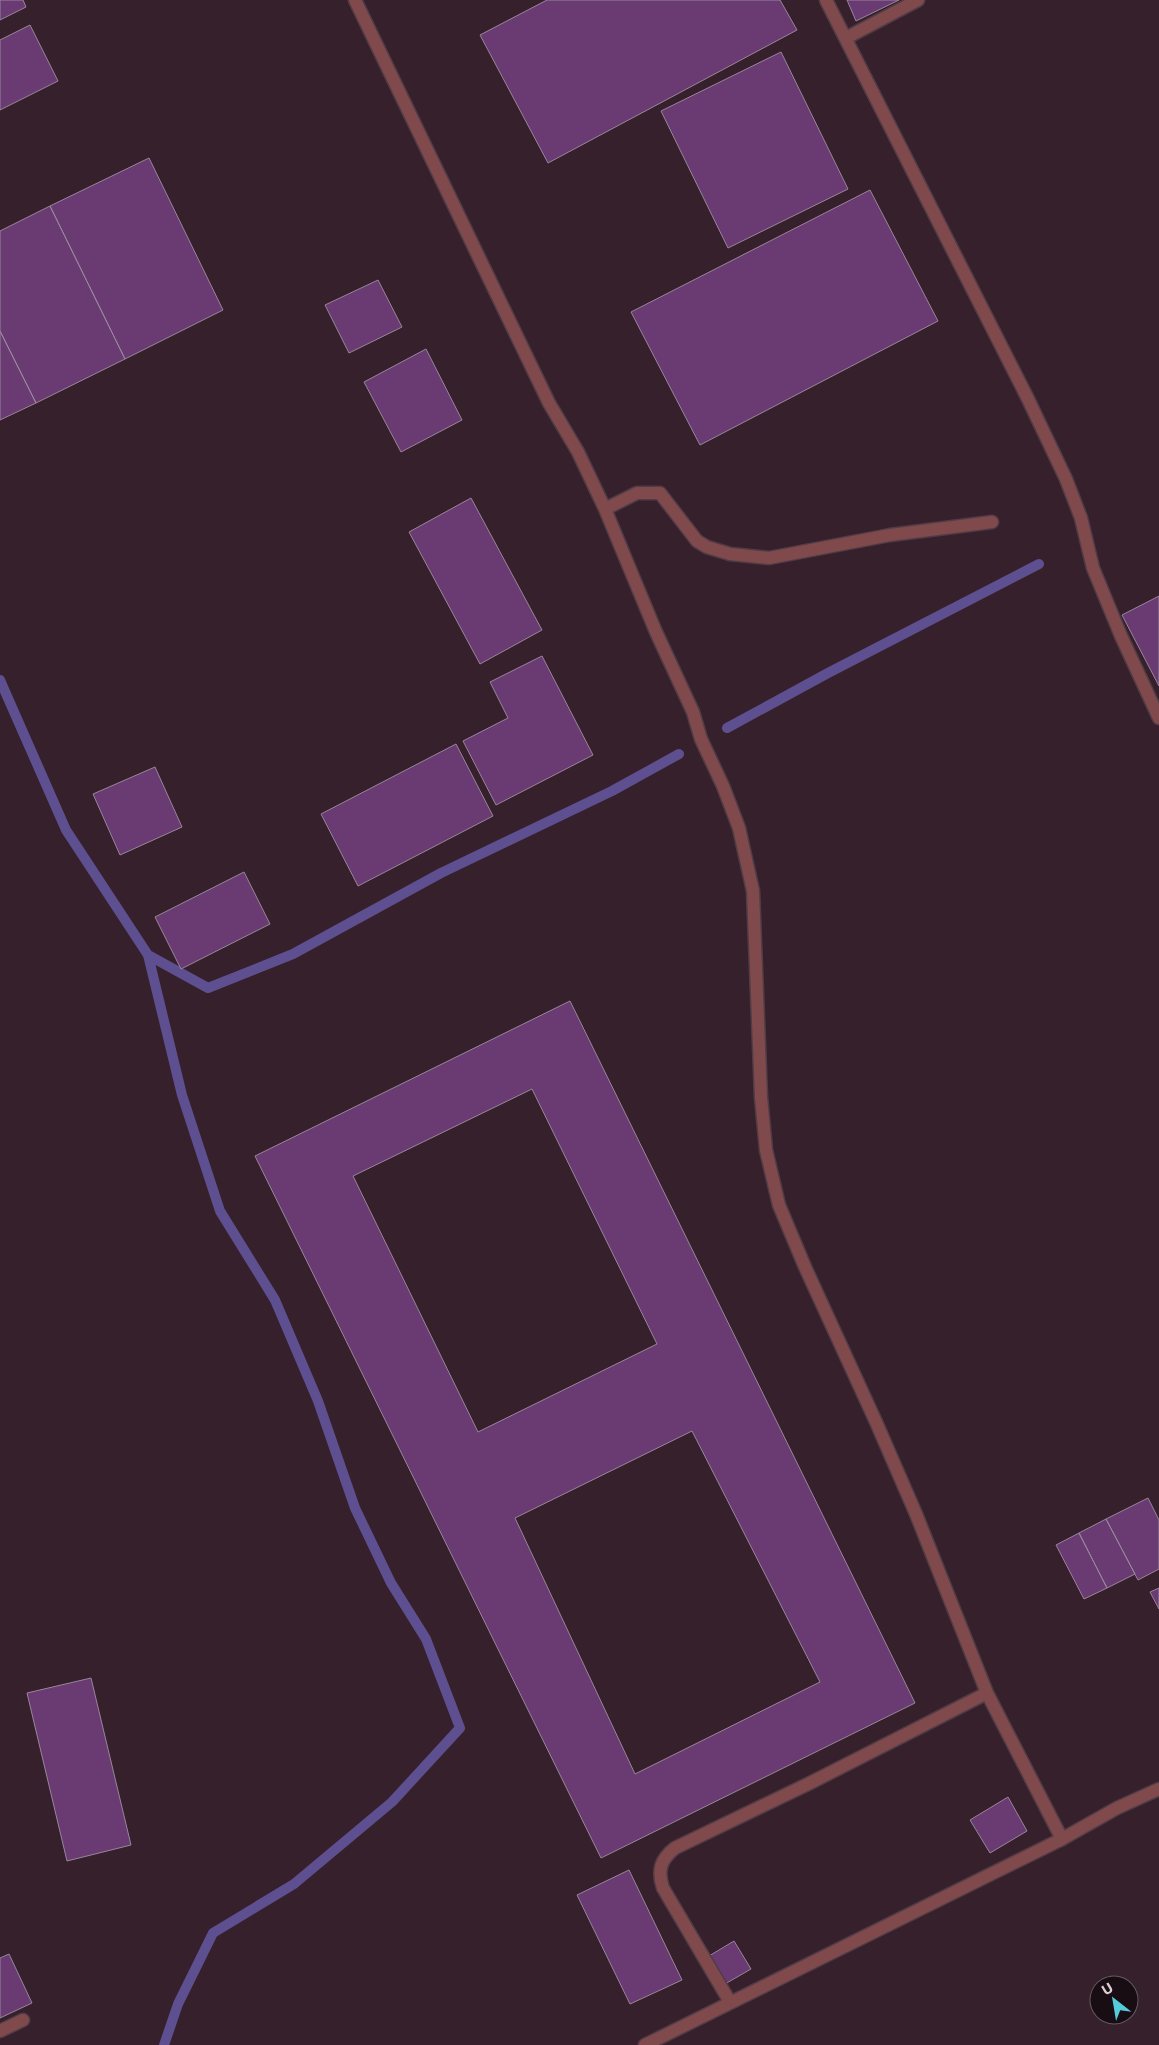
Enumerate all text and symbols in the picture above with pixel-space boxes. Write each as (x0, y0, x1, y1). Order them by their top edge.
north arrow (1089, 1975, 1139, 2025)
text: U (1098, 1979, 1116, 1998)

